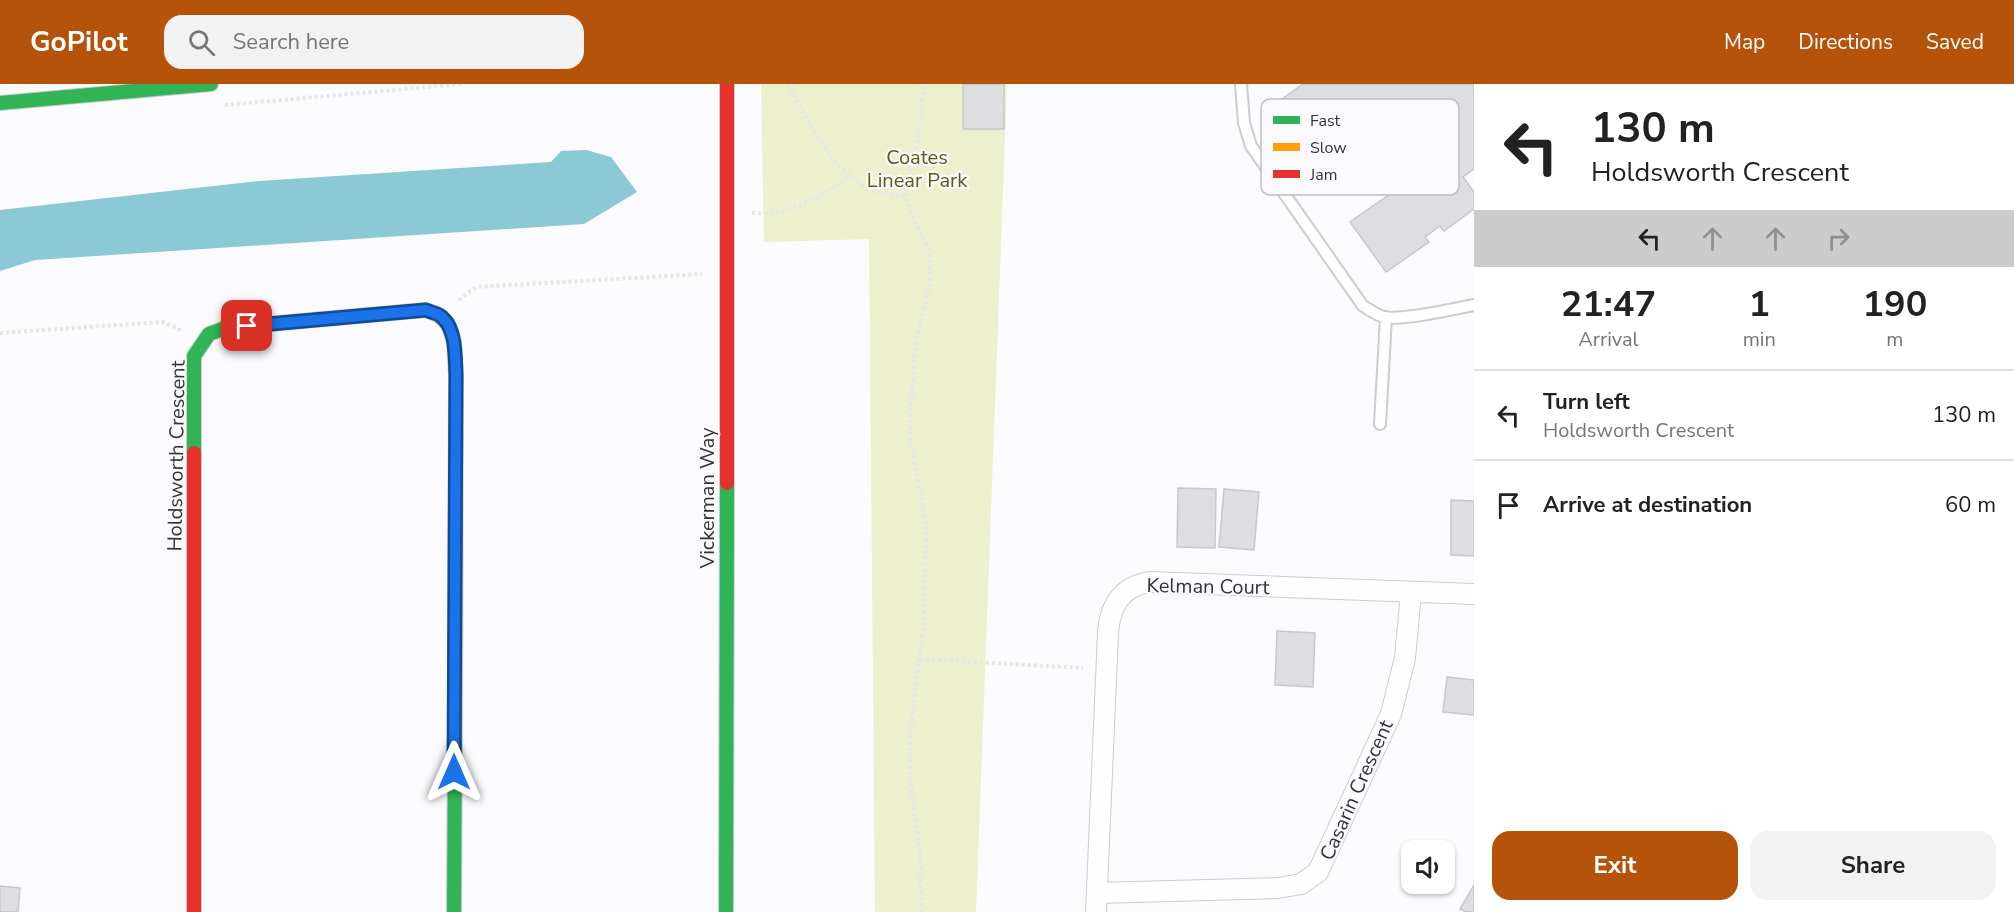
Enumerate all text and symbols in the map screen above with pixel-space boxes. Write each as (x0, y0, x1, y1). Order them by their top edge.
search box (164, 15, 584, 69)
text: GoPilot (30, 23, 128, 61)
icon: search (185, 26, 218, 59)
text: Search here (233, 27, 349, 57)
text: Map (1724, 28, 1765, 56)
text: Directions (1798, 28, 1893, 56)
text: Saved (1926, 28, 1984, 56)
legend (1261, 99, 1459, 195)
text: 130 m (1591, 100, 1715, 157)
icon: left (1492, 108, 1570, 186)
text: Fast (1310, 110, 1341, 132)
text: Slow (1310, 137, 1347, 159)
park label: Coates Linear Park (867, 144, 968, 194)
text: Holdsworth Crescent (1591, 154, 1849, 191)
text: Jam (1309, 164, 1337, 186)
icon: left (1633, 222, 1666, 255)
icon: ahead (1696, 222, 1729, 255)
icon: ahead (1759, 222, 1792, 255)
icon: right (1822, 222, 1855, 255)
text: 21:47 (1561, 280, 1656, 329)
text: 1 (1748, 280, 1770, 329)
text: 190 (1862, 280, 1927, 329)
pin (221, 300, 272, 351)
icon: arrive (230, 309, 263, 342)
text: Arrival (1578, 326, 1638, 353)
text: min (1743, 326, 1776, 353)
text: m (1886, 326, 1903, 353)
street label: Holdsworth Crescent (161, 359, 192, 552)
text: Turn left (1543, 387, 1630, 417)
icon: left (1492, 399, 1525, 432)
text: 130 m (1932, 400, 1996, 430)
text: Holdsworth Crescent (1543, 417, 1734, 444)
street label: Vickerman Way (694, 427, 721, 570)
icon: arrive (1492, 489, 1525, 522)
text: Arrive at destination (1543, 490, 1752, 520)
text: 60 m (1945, 490, 1996, 520)
street label: Kelman Court (1146, 572, 1271, 601)
street label: Casarin Crescent (1313, 715, 1400, 865)
position arrow (422, 740, 486, 804)
button: Exit (1492, 831, 1738, 900)
button: Share (1750, 831, 1996, 900)
map controls (1401, 840, 1455, 894)
button: sound (1401, 840, 1455, 894)

